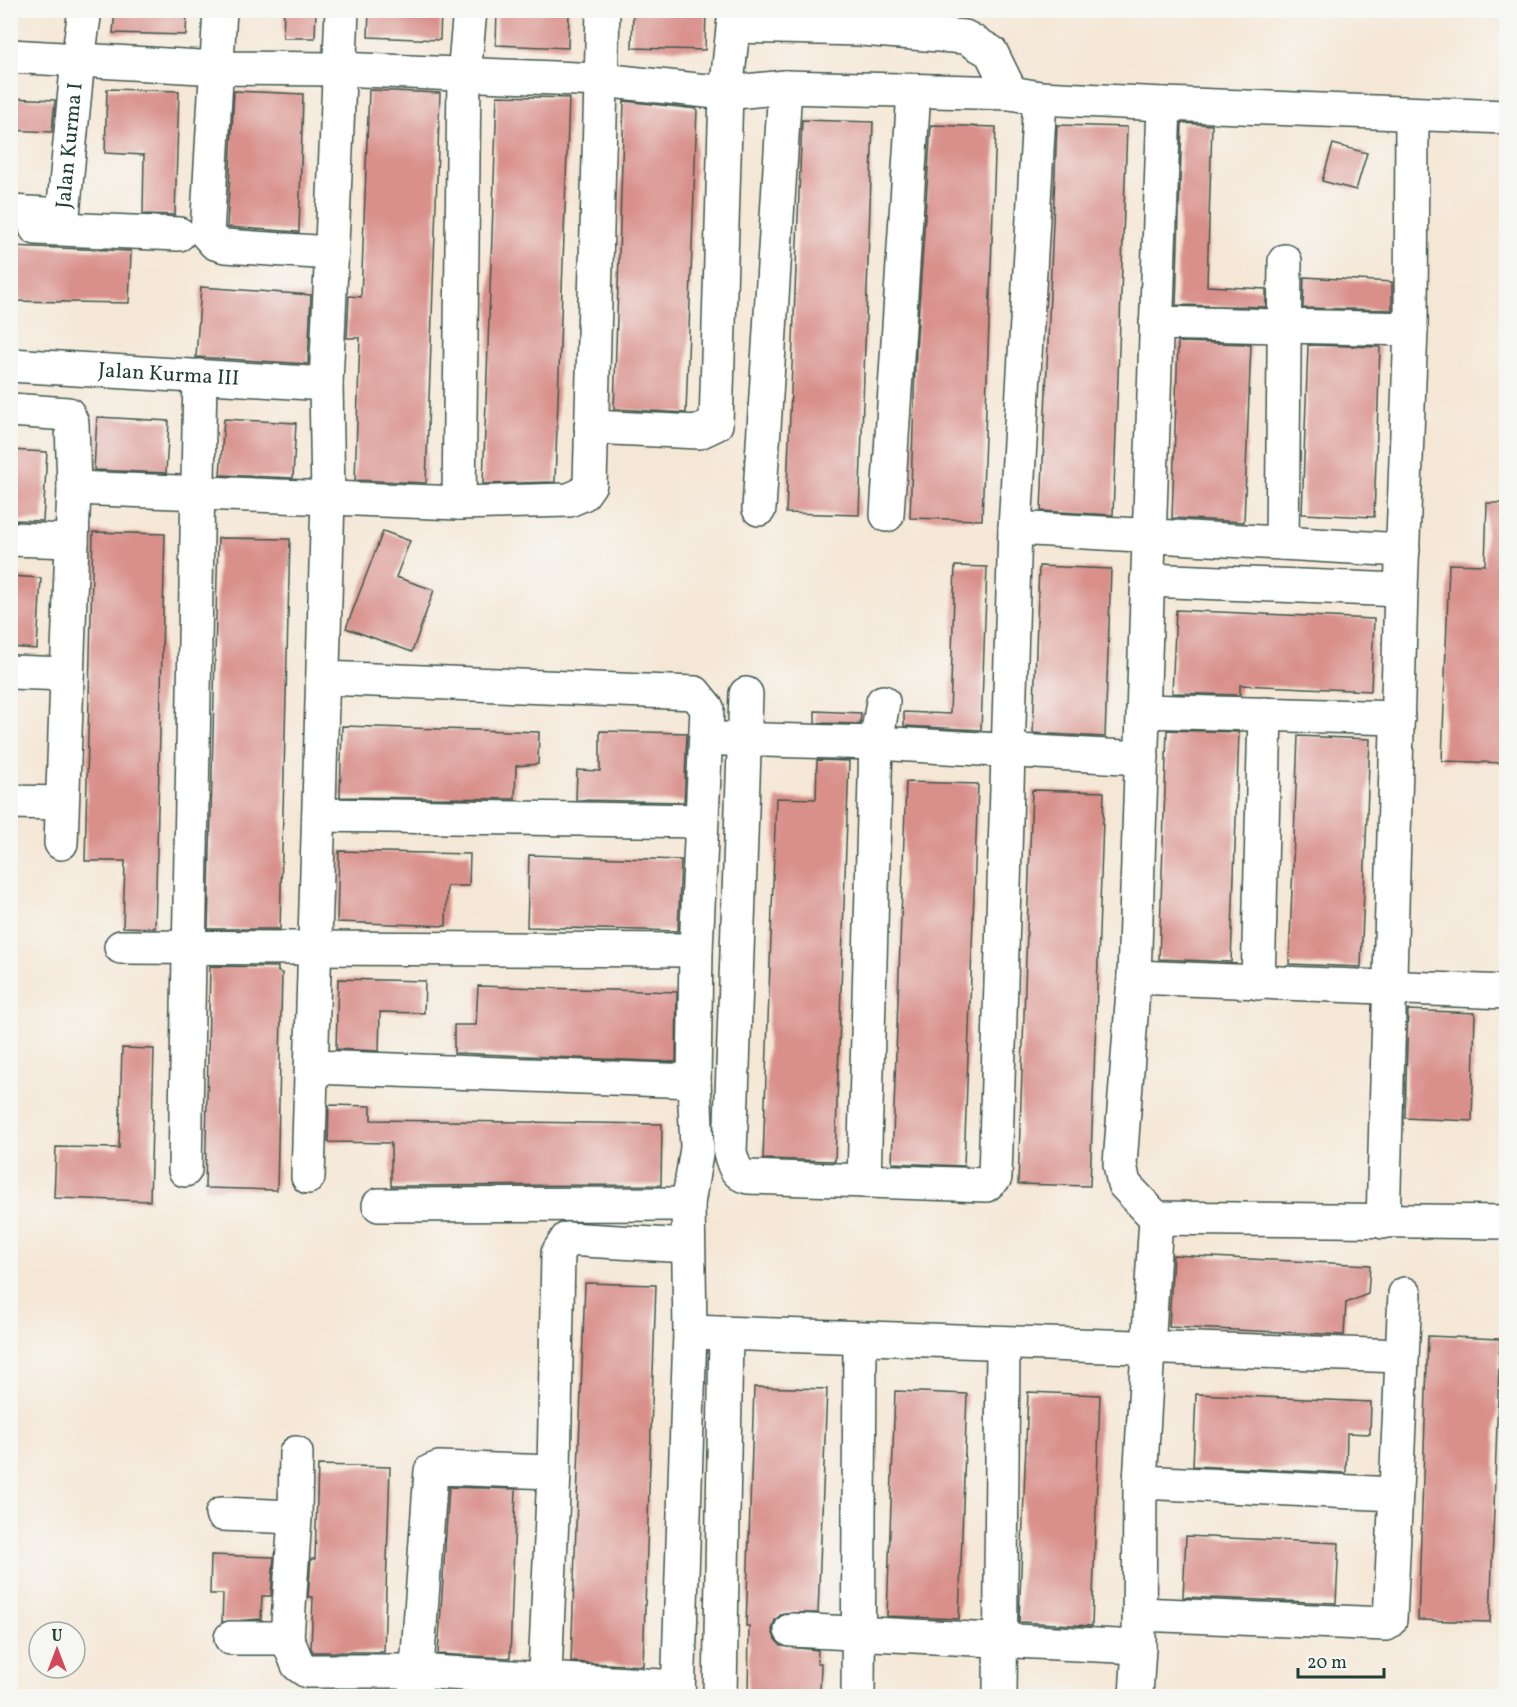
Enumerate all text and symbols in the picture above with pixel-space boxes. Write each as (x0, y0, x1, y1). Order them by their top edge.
street label: Jalan Kurma I (49, 81, 90, 210)
street label: Jalan Kurma III (97, 356, 240, 393)
north arrow (27, 1620, 87, 1680)
text: U (52, 1626, 63, 1648)
scale bar (1298, 1641, 1384, 1679)
text: 20 m (1307, 1651, 1347, 1676)

